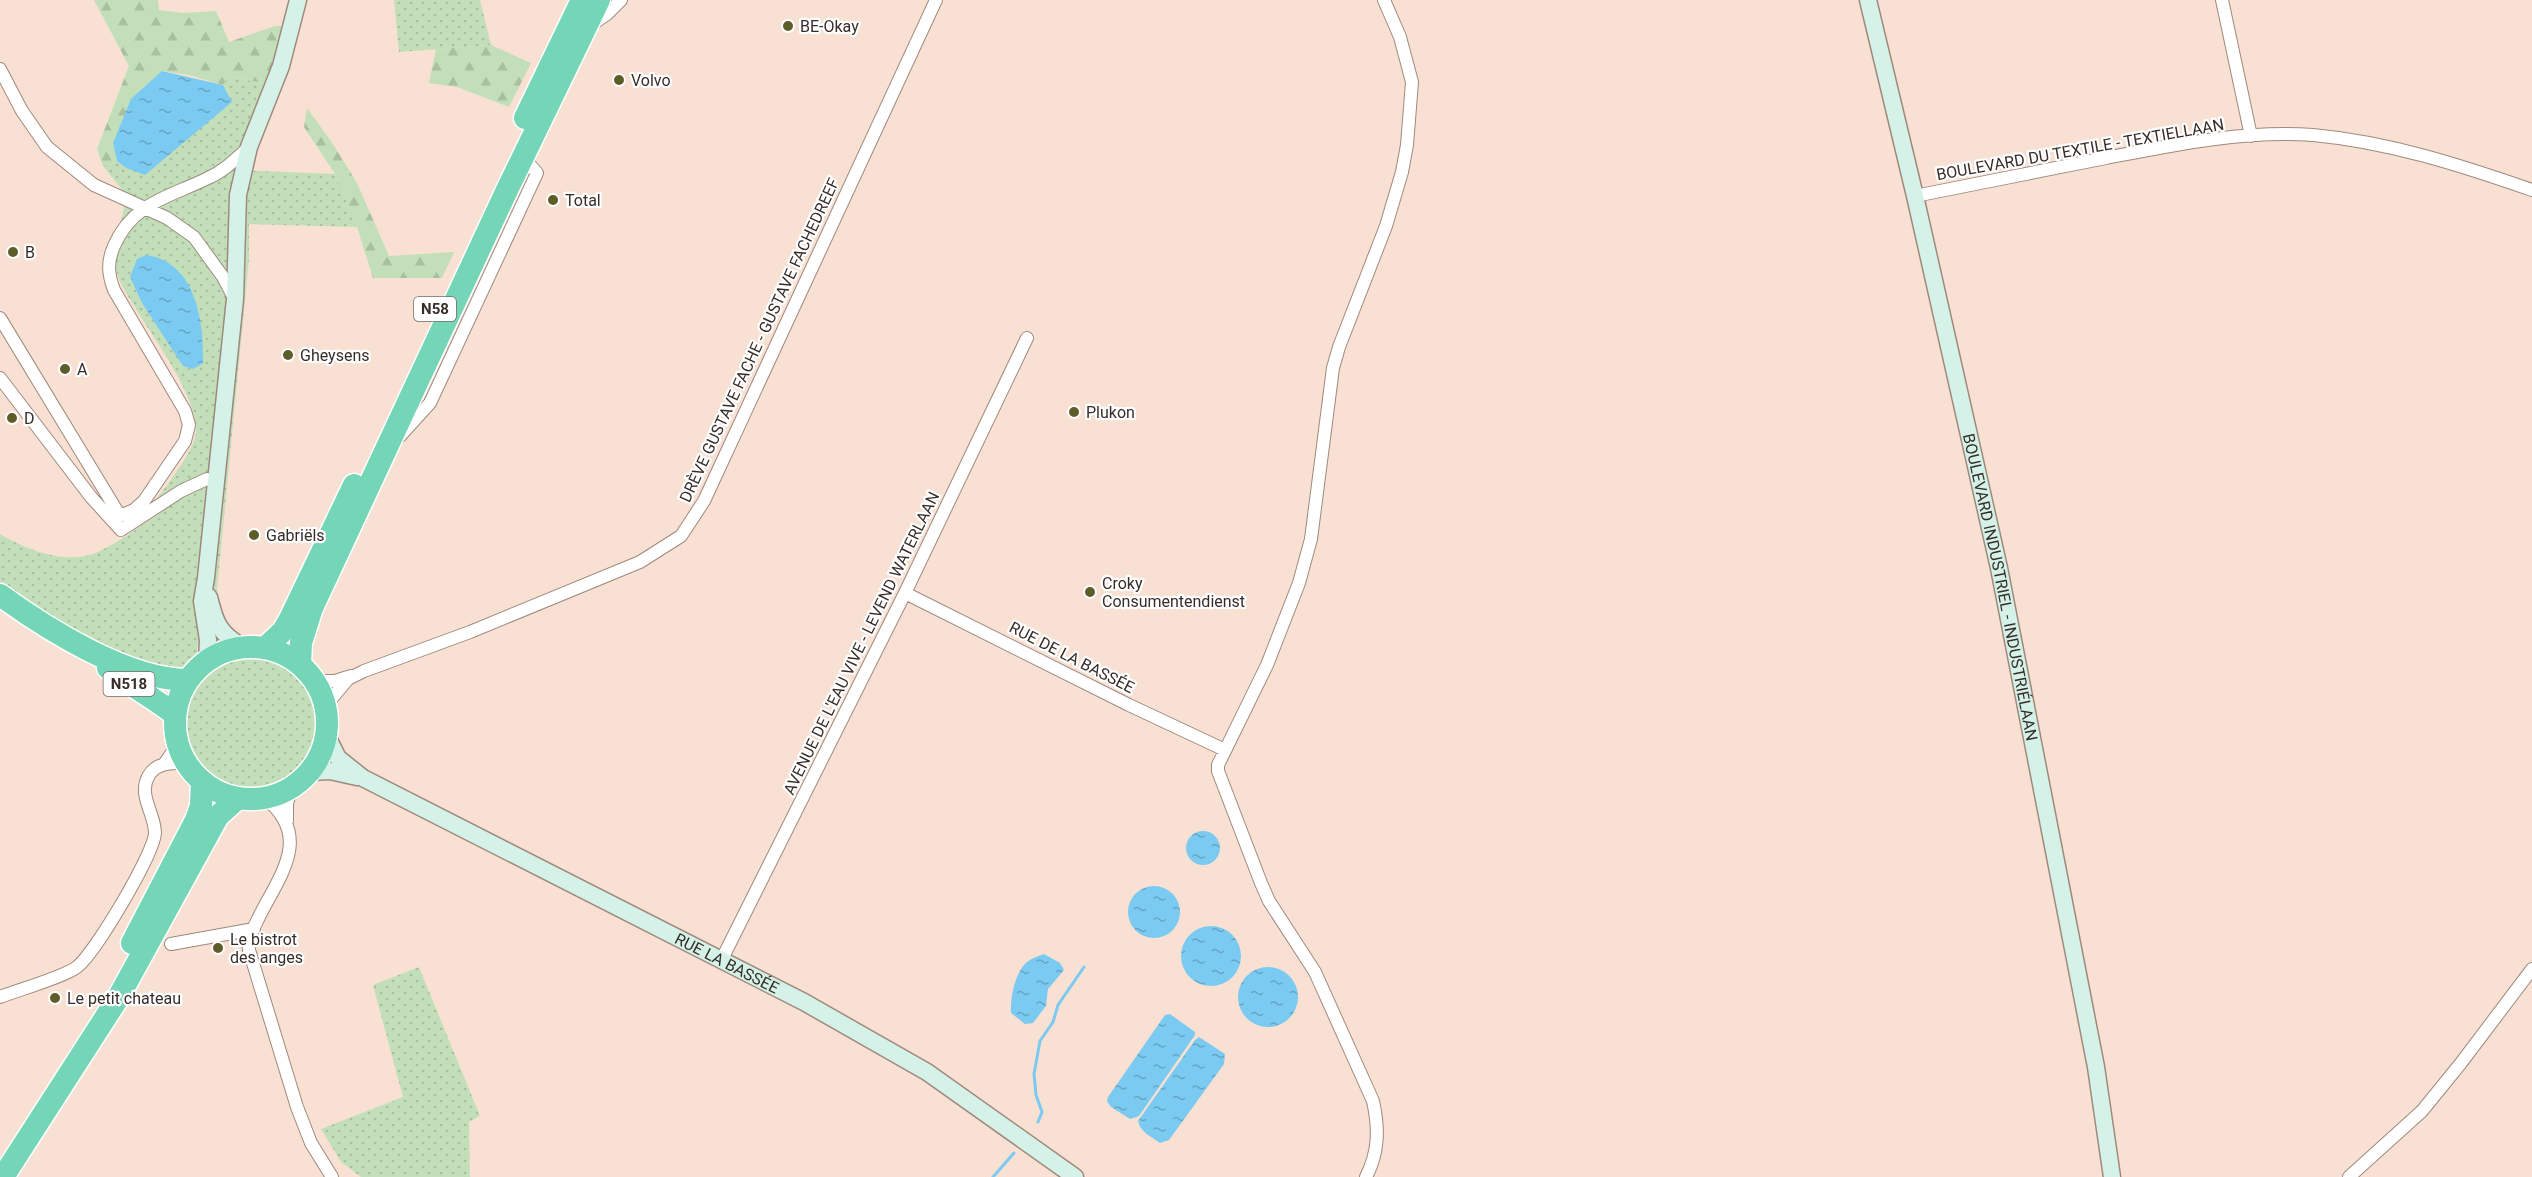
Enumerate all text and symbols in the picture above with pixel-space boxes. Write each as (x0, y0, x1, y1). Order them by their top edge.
place label: BE-Okay (800, 17, 859, 36)
marker: BE-Okay (781, 19, 795, 33)
place label: Volvo (631, 71, 671, 90)
marker: Volvo (612, 73, 626, 87)
street label: BOULEVARD DU TEXTILE - TEXTIELLAAN (1935, 115, 2225, 184)
street label: DRÈVE GUSTAVE FACHE - GUSTAVE FACHEDREEF (676, 175, 843, 505)
place label: Total (565, 191, 601, 210)
marker: Total (546, 193, 560, 207)
place label: B (25, 243, 35, 262)
marker: B (6, 245, 20, 259)
road number: N58 (414, 297, 456, 321)
place label: Gheysens (300, 346, 370, 365)
marker: Gheysens (281, 348, 295, 362)
place label: A (77, 360, 88, 379)
marker: A (58, 362, 72, 376)
place label: Plukon (1086, 403, 1135, 422)
marker: Plukon (1067, 405, 1081, 419)
place label: D (24, 409, 35, 428)
marker: D (5, 411, 19, 425)
street label: BOULEVARD INDUSTRIEL - INDUSTRIÉLAAN (1959, 432, 2041, 743)
street label: AVENUE DE L'EAU VIVE - LEVEND WATERLAAN (780, 489, 943, 798)
place label: Gabriëls (266, 526, 325, 545)
marker: Gabriëls (247, 528, 261, 542)
place label: Croky Consumentendienst (1102, 574, 1245, 611)
marker: Croky Consumentendienst (1083, 585, 1097, 599)
street label: RUE DE LA BASSÉE (1006, 618, 1137, 697)
road number: N518 (104, 672, 154, 696)
street label: RUE LA BASSÉE (672, 929, 782, 998)
place label: Le bistrot des anges (230, 930, 303, 967)
marker: Le bistrot des anges (211, 941, 225, 955)
place label: Le petit chateau (67, 989, 181, 1008)
marker: Le petit chateau (48, 991, 62, 1005)

